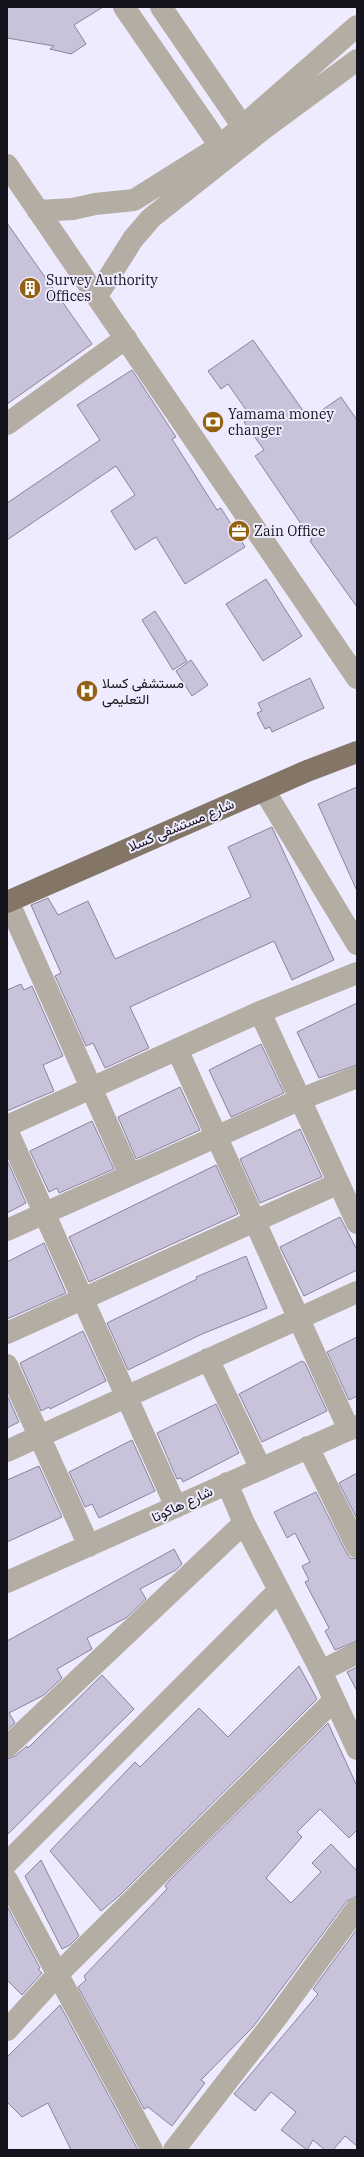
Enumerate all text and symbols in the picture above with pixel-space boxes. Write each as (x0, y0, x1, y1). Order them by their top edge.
place label: Survey Authority Offices (46, 271, 158, 305)
building icon: Survey Authority Offices (17, 275, 43, 301)
place label: Yamama money changer (228, 405, 334, 439)
bank icon: Yamama money changer (200, 409, 226, 435)
office icon: Zain Office (226, 518, 252, 544)
place label: Zain Office (254, 522, 325, 540)
place label: مستشفى كسلا التعليمى (102, 674, 184, 708)
hospital icon: مستشفى كسلا التعليمى (74, 678, 100, 704)
street label: شارع مستشفى كسلا (125, 795, 237, 857)
street label: شارع هاكوتا (148, 1482, 216, 1528)

